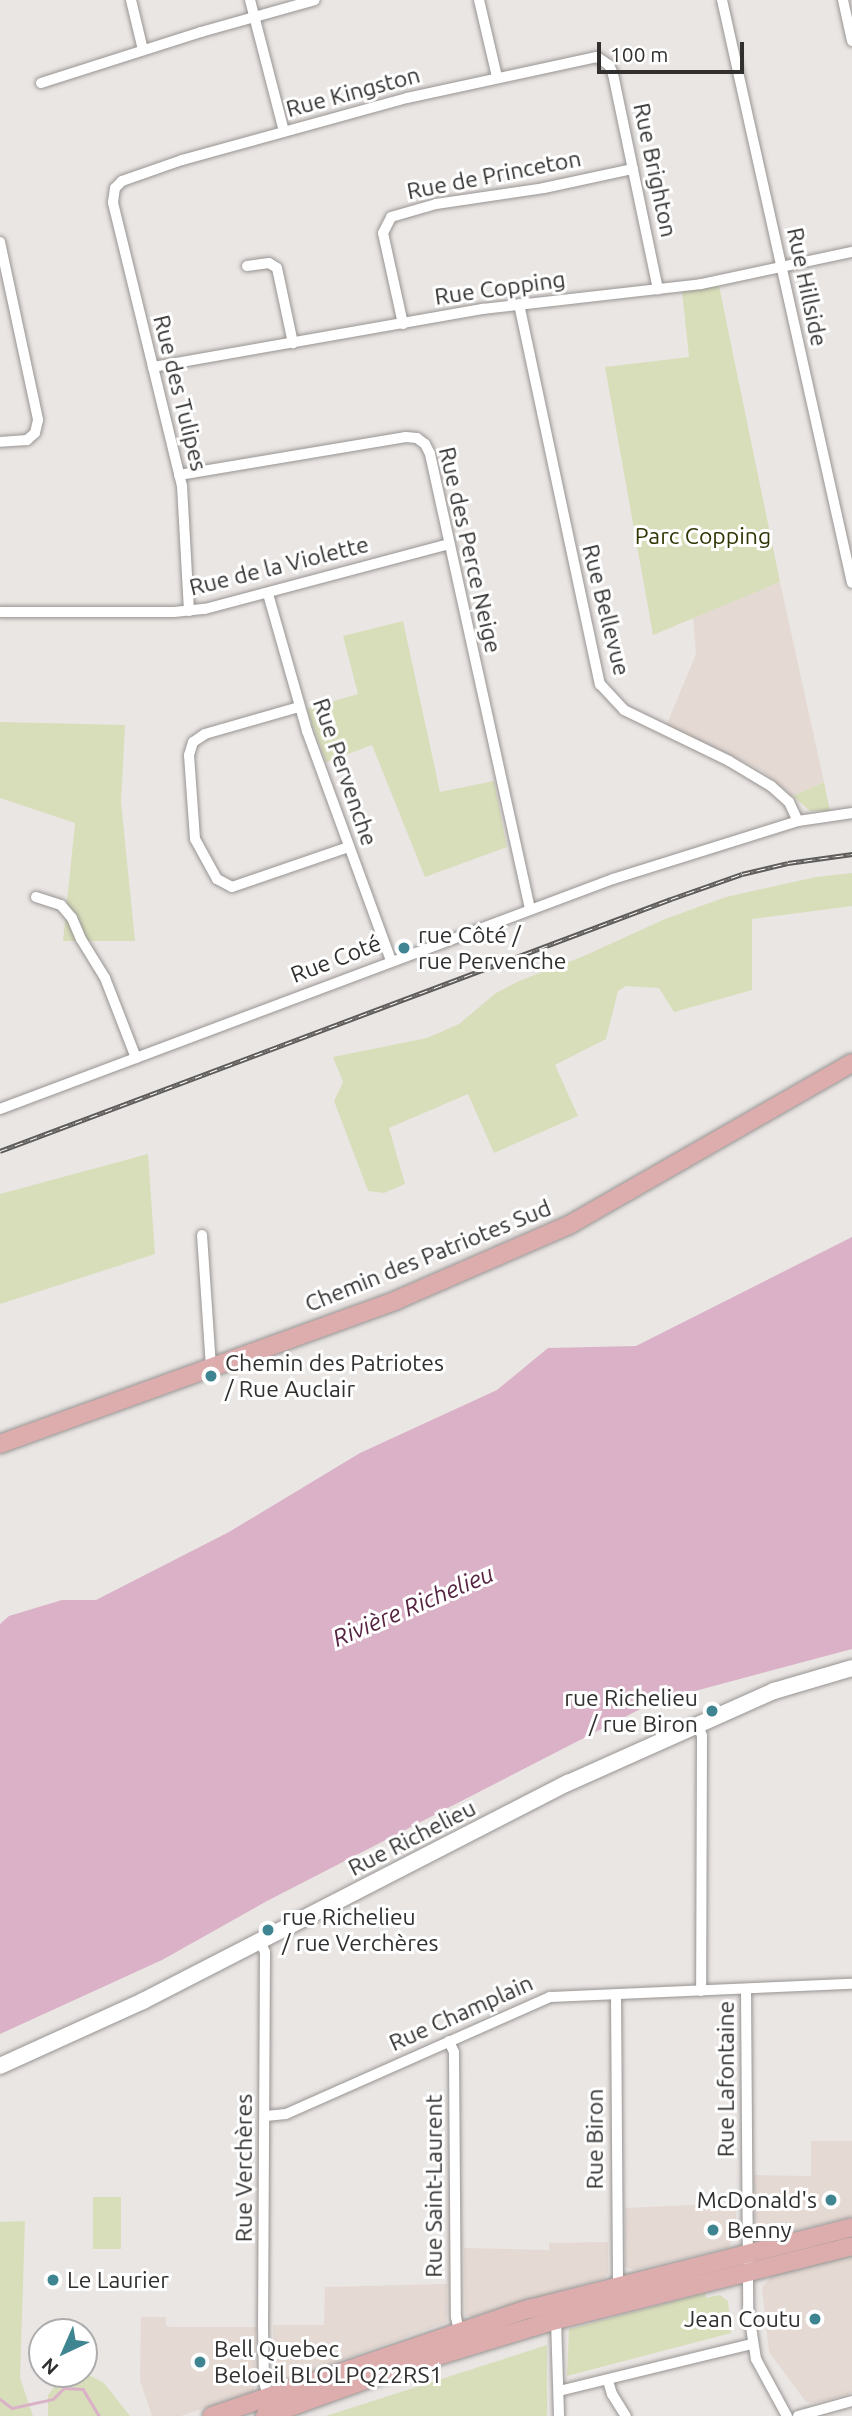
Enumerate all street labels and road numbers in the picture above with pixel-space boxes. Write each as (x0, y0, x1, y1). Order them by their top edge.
street label: Rue Kingston (283, 61, 423, 123)
street label: Rue Brighton (627, 100, 683, 240)
street label: Rue de Princeton (405, 145, 583, 205)
street label: Rue Hillside (781, 225, 833, 349)
street label: Rue Copping (433, 265, 567, 311)
street label: Rue des Tulipes (147, 312, 213, 474)
street label: Rue des Perce Neige (433, 444, 507, 656)
street label: Rue de la Violette (186, 530, 372, 602)
street label: Rue Bellevue (576, 541, 636, 679)
street label: Rue Pervenche (307, 695, 383, 849)
street label: Rue Coté (287, 929, 385, 989)
street label: Chemin des Patriotes Sud (301, 1194, 555, 1318)
street label: Rue Richelieu (344, 1794, 480, 1882)
street label: Rue Champlain (385, 1969, 537, 2057)
street label: Rue Lafontaine (712, 2001, 740, 2157)
street label: Rue Biron (581, 2089, 609, 2189)
street label: Rue Verchères (230, 2094, 258, 2242)
street label: Rue Saint-Laurent (420, 2094, 448, 2278)

